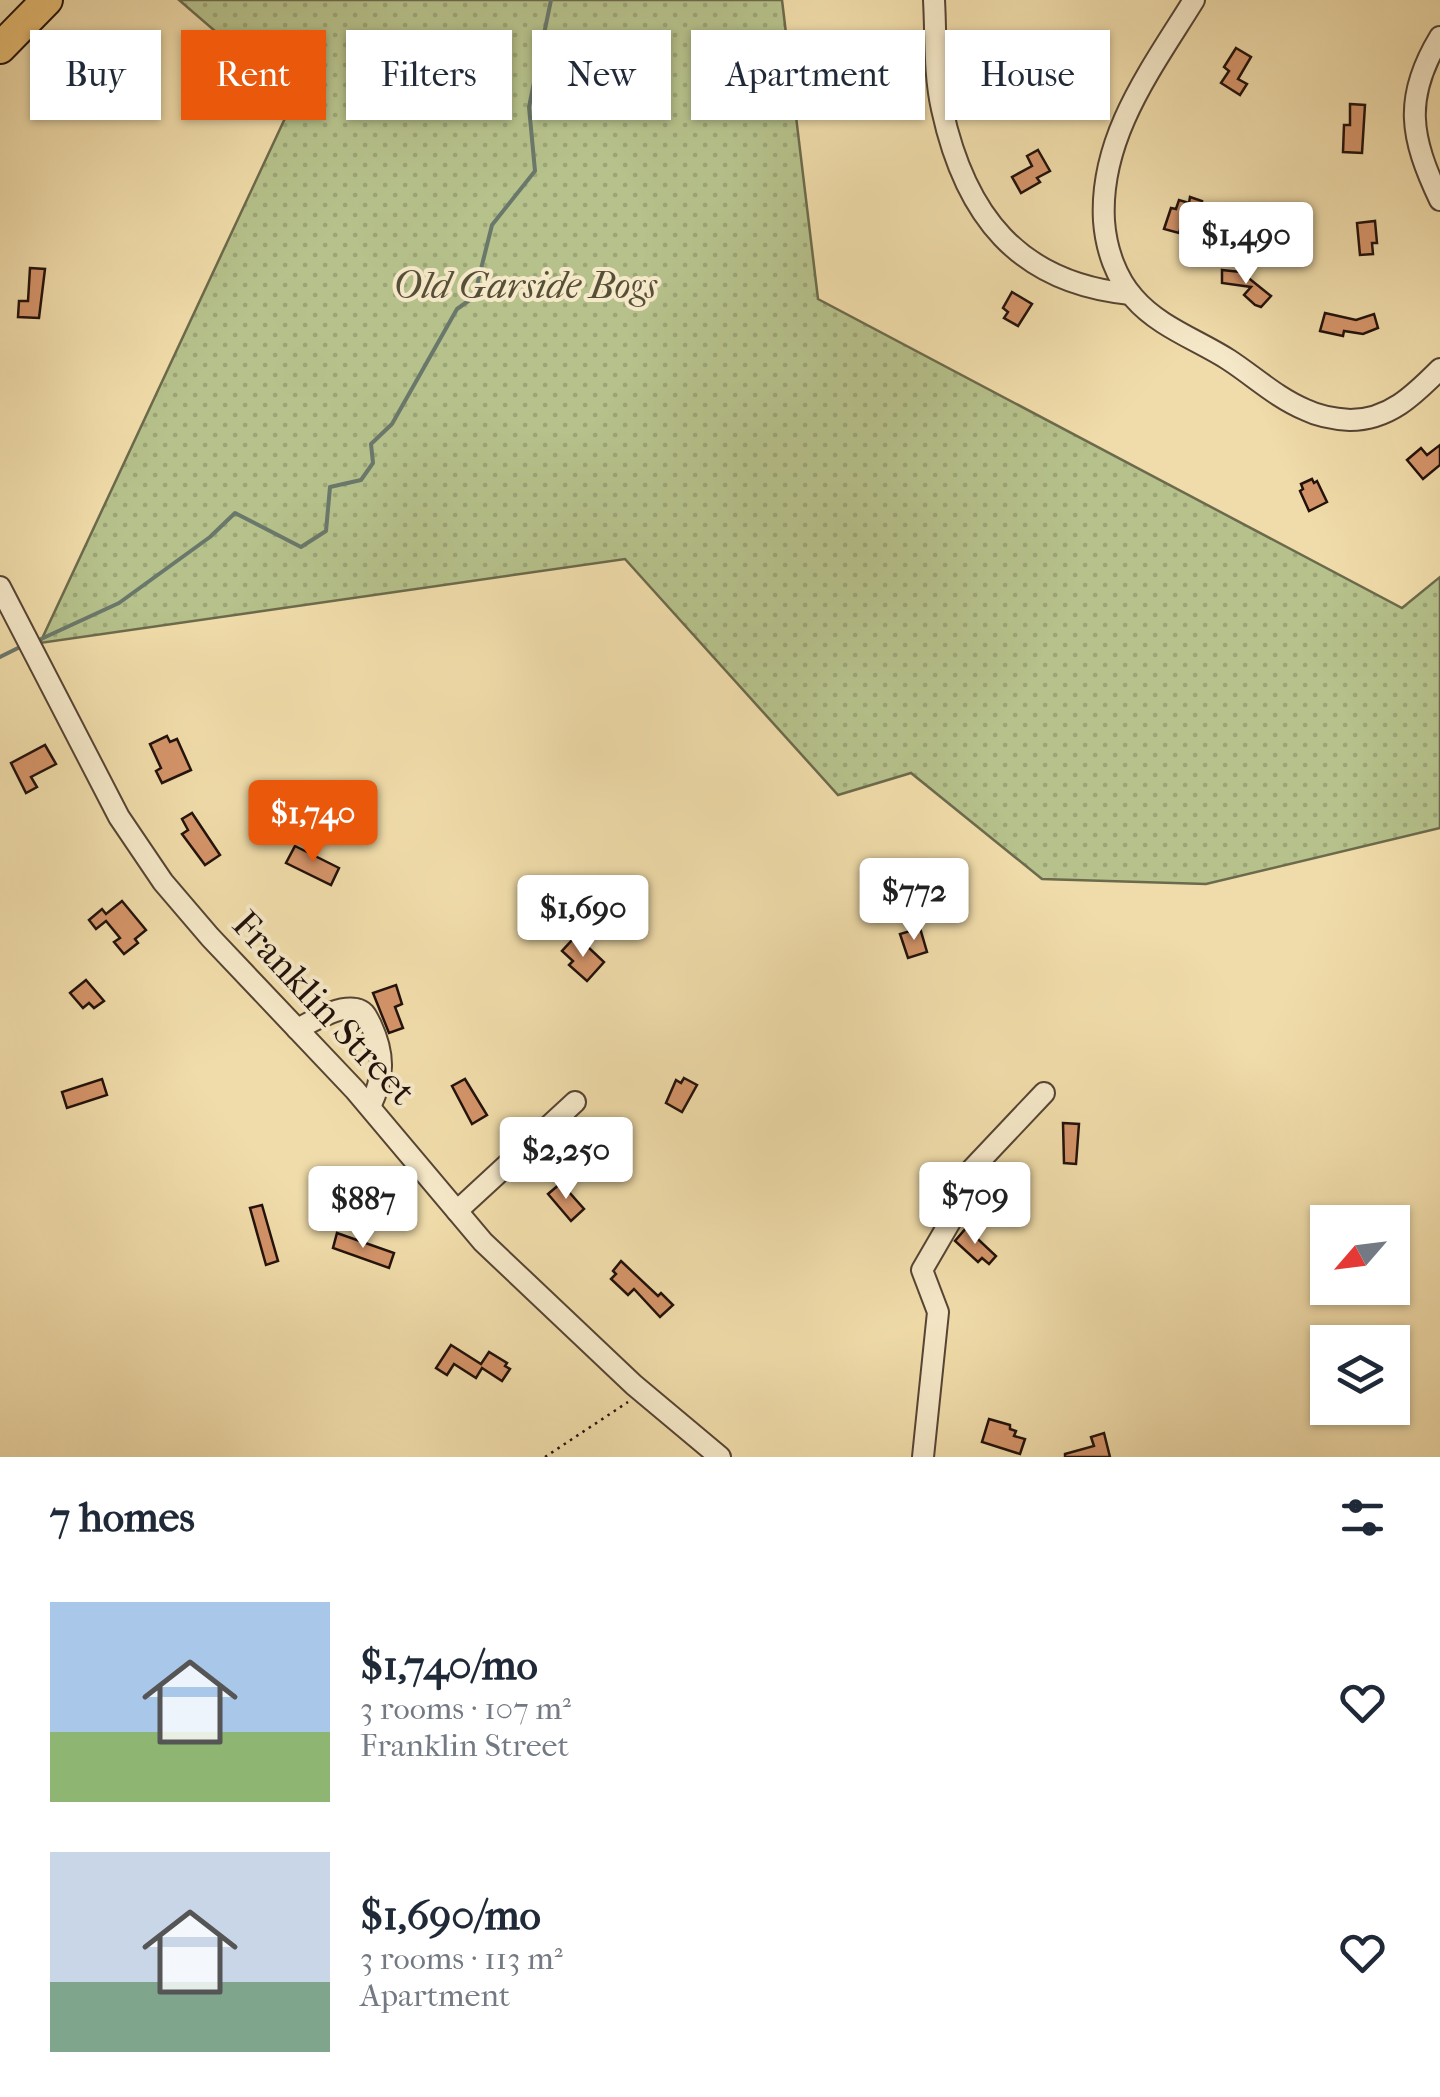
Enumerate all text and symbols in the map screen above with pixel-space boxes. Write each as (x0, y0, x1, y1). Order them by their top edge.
chip: Buy (30, 30, 161, 120)
chip: Rent (181, 30, 326, 120)
chip: Filters (346, 30, 512, 120)
chip: New (532, 30, 671, 120)
chip: Apartment (691, 30, 925, 120)
chip: House (945, 30, 1110, 120)
pin: $1,490 (1165, 202, 1327, 287)
text: $1,490 (1201, 216, 1291, 253)
park label: Old Garside Bogs (393, 263, 658, 308)
pin: $1,740 (232, 780, 394, 865)
text: $1,740 (270, 794, 356, 831)
pin: $772 (855, 858, 973, 943)
text: $772 (882, 872, 946, 909)
pin: $1,690 (502, 875, 664, 960)
text: $1,690 (539, 889, 627, 926)
street label: Franklin Street (223, 902, 425, 1114)
pin: $2,250 (485, 1117, 647, 1202)
text: $2,250 (522, 1131, 610, 1168)
pin: $709 (916, 1162, 1034, 1247)
pin: $887 (304, 1166, 422, 1251)
text: $709 (941, 1176, 1009, 1213)
text: $887 (330, 1180, 396, 1217)
north arrow (1310, 1205, 1410, 1305)
map controls (1310, 1205, 1410, 1425)
button: layers (1310, 1325, 1410, 1425)
icon: filters (1335, 1490, 1390, 1545)
text: 7 homes (50, 1493, 195, 1542)
text: $1,740/mo (360, 1641, 538, 1690)
icon: home (130, 1642, 250, 1762)
icon: heart (1335, 1675, 1390, 1730)
text: 3 rooms · 107 m² (360, 1690, 571, 1727)
text: Franklin Street (360, 1727, 569, 1764)
text: $1,690/mo (360, 1891, 541, 1940)
icon: home (130, 1892, 250, 2012)
icon: heart (1335, 1925, 1390, 1980)
text: 3 rooms · 113 m² (360, 1940, 563, 1977)
text: Apartment (360, 1977, 510, 2014)

